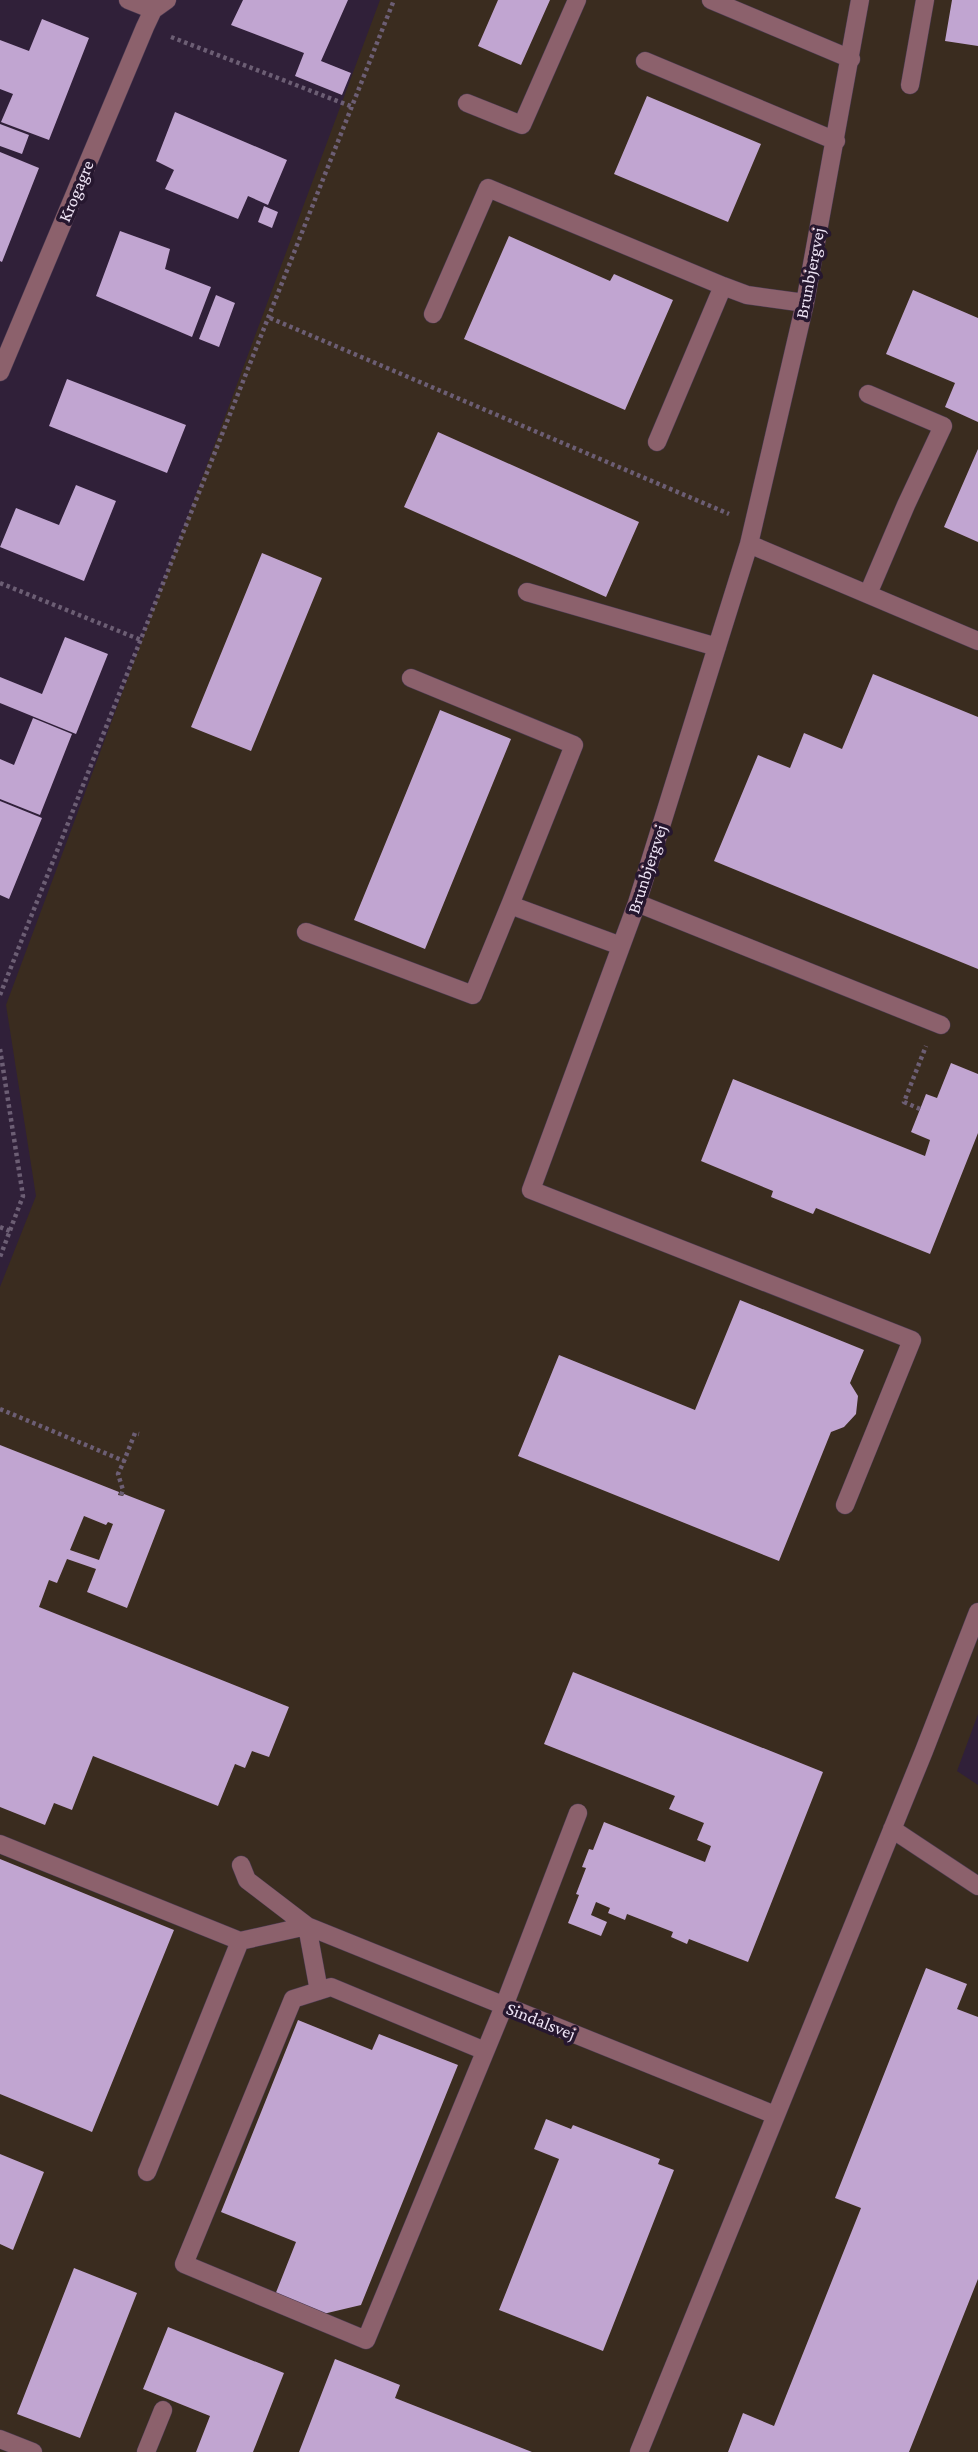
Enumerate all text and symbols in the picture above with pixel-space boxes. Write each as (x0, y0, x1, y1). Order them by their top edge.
street label: Krogagre (54, 157, 98, 225)
street label: Brunbjergvej (791, 226, 830, 320)
street label: Brunbjergvej (623, 822, 672, 916)
street label: Sindalsvej (503, 1998, 579, 2045)

